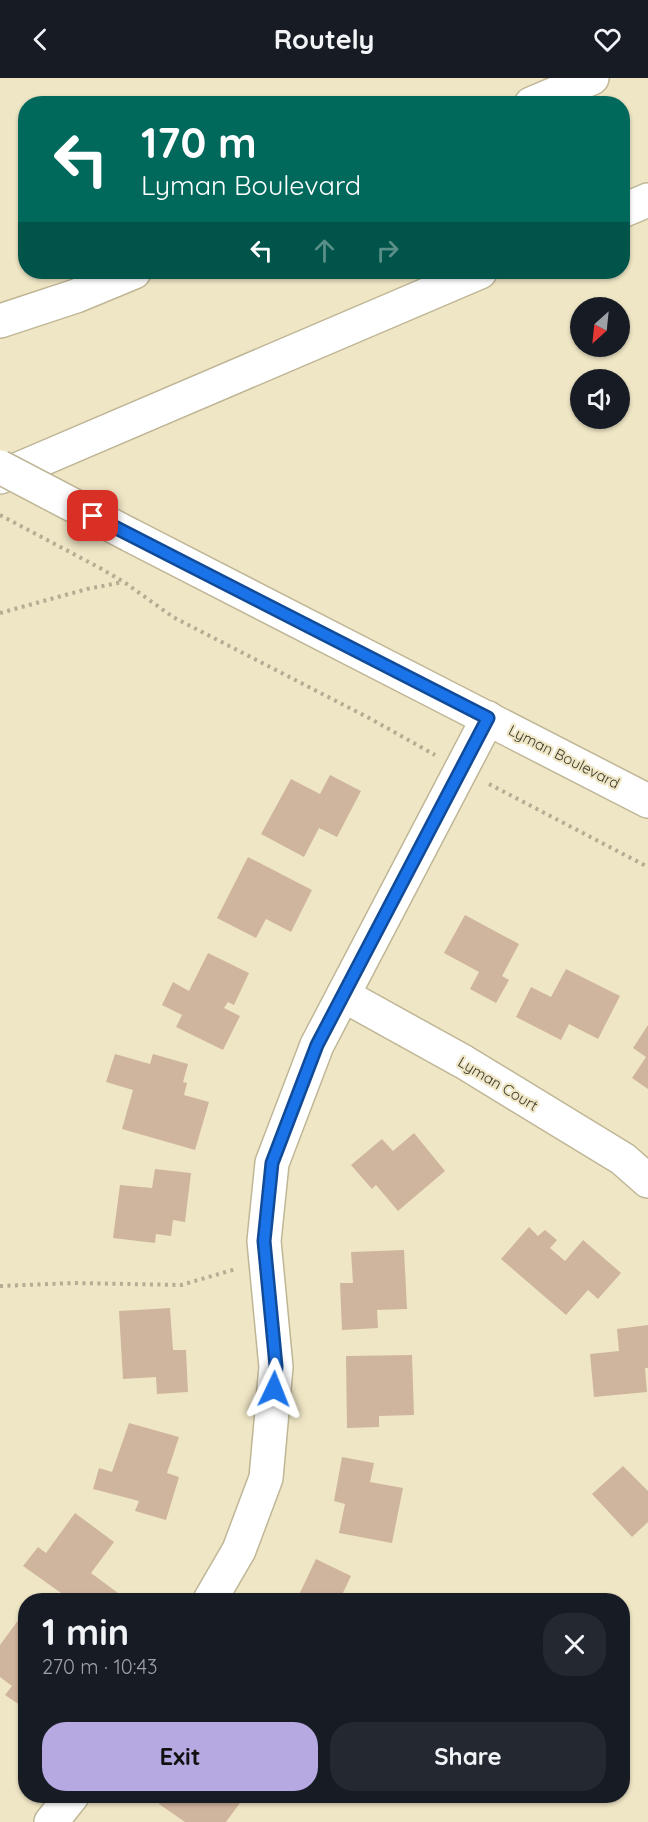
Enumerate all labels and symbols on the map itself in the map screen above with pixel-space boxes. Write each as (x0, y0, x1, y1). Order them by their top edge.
north arrow (570, 297, 630, 357)
pin (67, 490, 118, 541)
street label: Lyman Boulevard (505, 720, 623, 793)
street label: Lyman Court (455, 1052, 542, 1115)
position arrow (242, 1357, 306, 1421)

